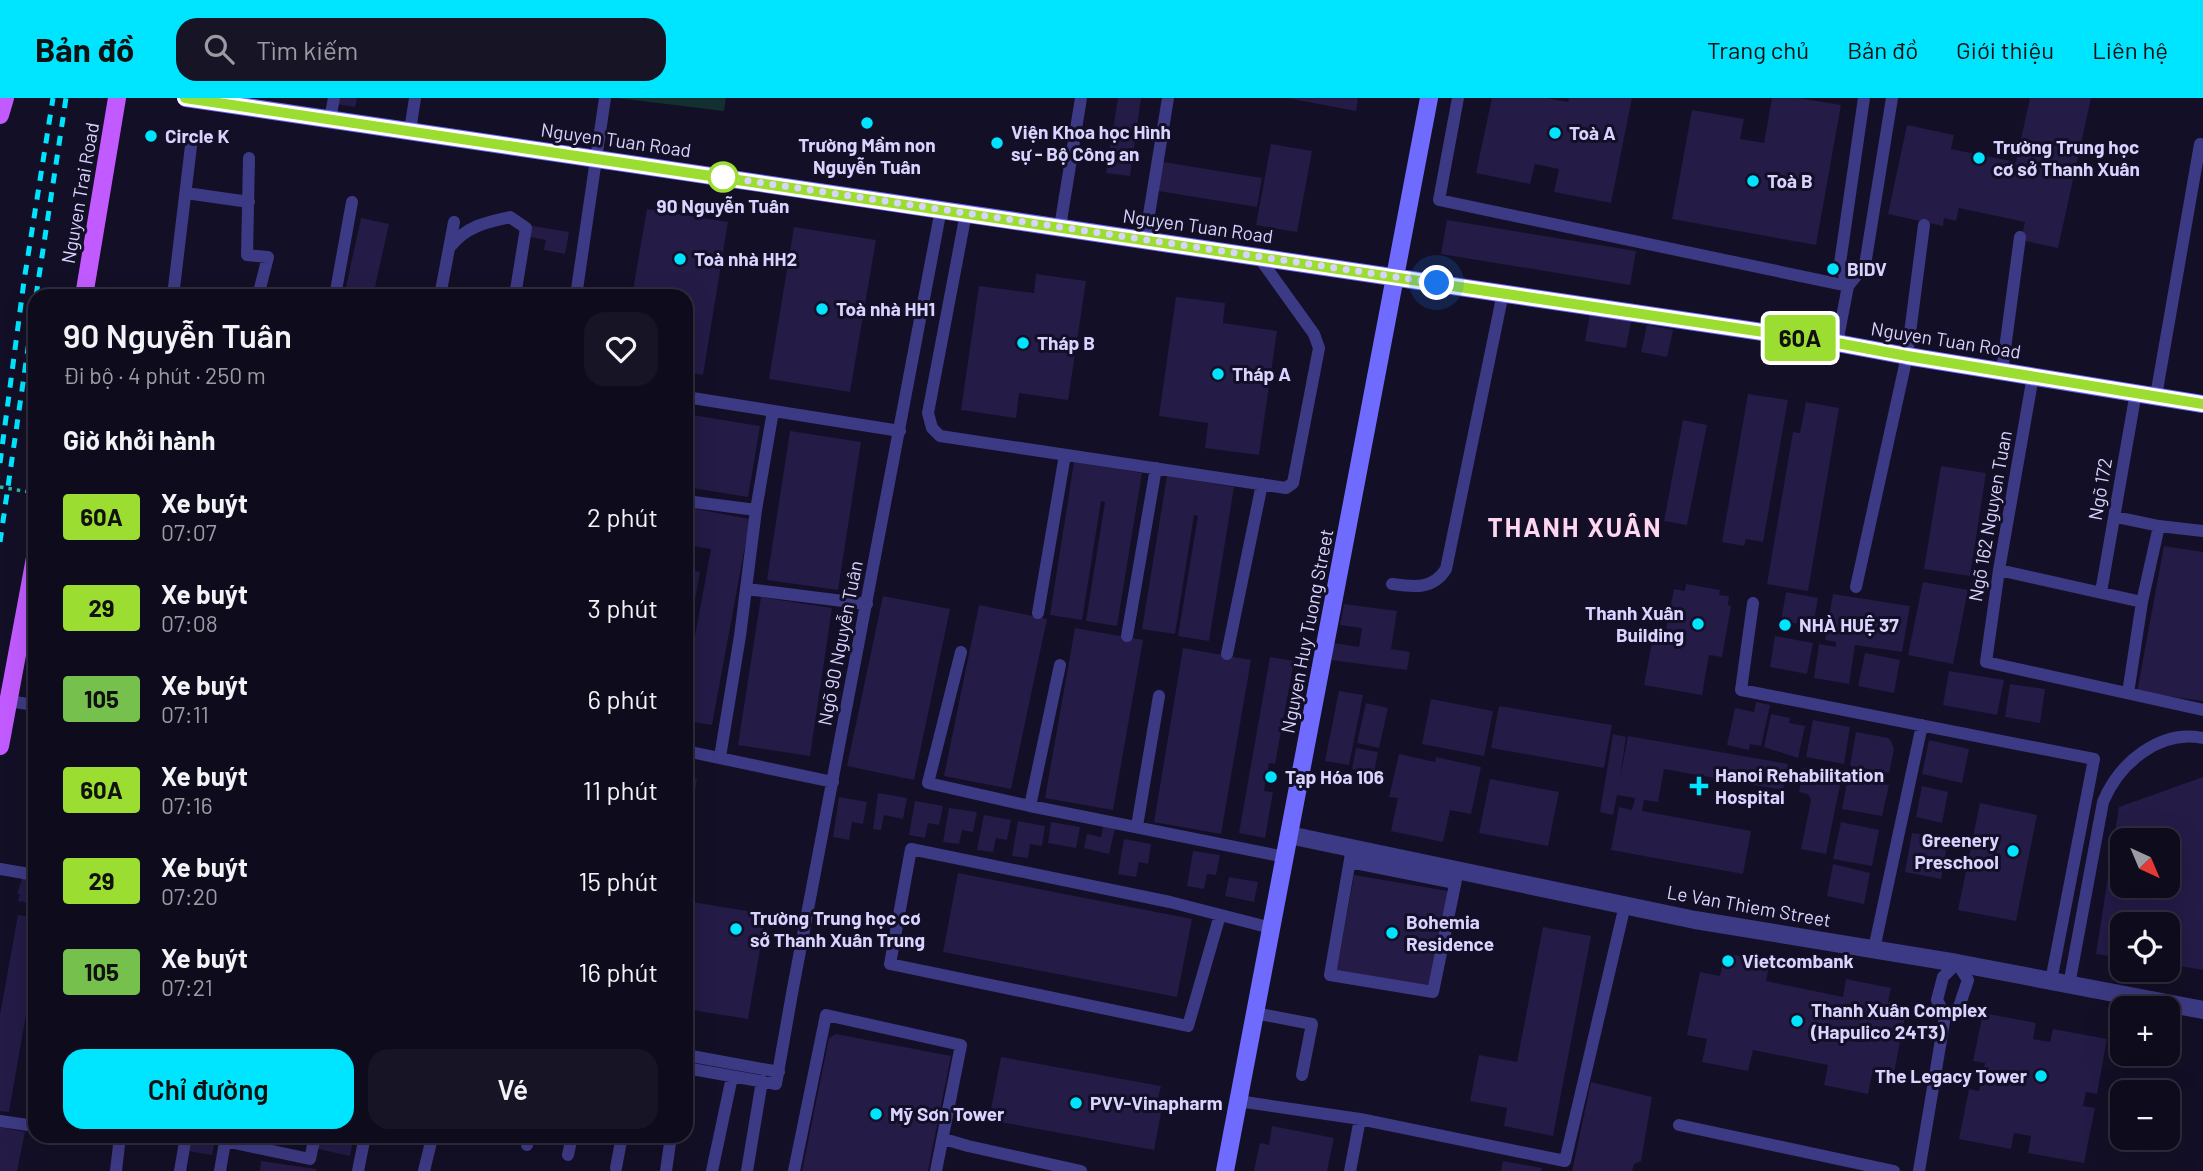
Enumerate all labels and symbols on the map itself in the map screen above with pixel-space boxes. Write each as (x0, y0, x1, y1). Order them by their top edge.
marker: Trường Mầm non Nguyễn Tuân (859, 115, 875, 131)
street label: Nguyen Tuan Road (539, 118, 693, 161)
place label: Viện Khoa học Hình sự - Bộ Công an (1011, 120, 1171, 165)
street label: Nguyen Trai Road (56, 121, 103, 265)
place label: Toà A (1569, 121, 1616, 144)
place label: Circle K (165, 124, 229, 147)
marker: Toà A (1547, 125, 1563, 141)
marker: Circle K (143, 128, 159, 144)
place label: Trường Mầm non Nguyễn Tuân (798, 133, 936, 178)
marker: Viện Khoa học Hình sự - Bộ Công an (989, 135, 1005, 151)
place label: Trường Trung học cơ sở Thanh Xuân (1993, 135, 2140, 180)
marker: Trường Trung học cơ sở Thanh Xuân (1971, 150, 1987, 166)
marker: 90 Nguyễn Tuân (708, 162, 738, 192)
place label: Toà B (1767, 169, 1813, 192)
marker: Toà B (1745, 173, 1761, 189)
place label: 90 Nguyễn Tuân (657, 194, 789, 217)
street label: Nguyen Tuan Road (1121, 204, 1275, 247)
place label: Toà nhà HH2 (694, 247, 797, 270)
marker: Toà nhà HH2 (672, 251, 688, 267)
place label: BIDV (1847, 257, 1887, 280)
marker: BIDV (1825, 261, 1841, 277)
your location (1419, 265, 1454, 300)
place label: Toà nhà HH1 (836, 297, 935, 320)
marker: Toà nhà HH1 (814, 301, 830, 317)
line badge: 60A (1760, 315, 1840, 361)
street label: Nguyen Tuan Road (1869, 316, 2023, 363)
place label: Tháp B (1037, 331, 1095, 354)
marker: Tháp B (1015, 335, 1031, 351)
place label: Tháp A (1232, 362, 1291, 385)
marker: Tháp A (1210, 366, 1226, 382)
street label: Ngõ 162 Nguyen Tuan (1963, 429, 2016, 603)
street label: Ngõ 172 (2083, 456, 2116, 522)
district label: THANH XUÂN (1488, 511, 1662, 542)
street label: Nguyen Huy Tuong Street (1275, 527, 1338, 735)
street label: Ngõ 90 Nguyễn Tuân (812, 559, 867, 727)
place label: Thanh Xuân Building (1585, 601, 1684, 646)
place label: NHÀ HUỆ 37 (1799, 613, 1899, 636)
marker: Thanh Xuân Building (1690, 616, 1706, 632)
marker: NHÀ HUỆ 37 (1777, 617, 1793, 633)
place label: Hanoi Rehabilitation Hospital (1715, 763, 1884, 808)
place label: Tạp Hóa 106 (1285, 765, 1384, 788)
marker: Tạp Hóa 106 (1263, 769, 1279, 785)
marker: Hanoi Rehabilitation Hospital (1689, 776, 1709, 796)
place label: Greenery Preschool (1915, 828, 1999, 873)
north arrow (2110, 828, 2180, 898)
marker: Greenery Preschool (2005, 843, 2021, 859)
street label: Le Van Thiem Street (1665, 880, 1833, 931)
place label: Trường Trung học cơ sở Thanh Xuân Trung (750, 906, 925, 951)
place label: Bohemia Residence (1406, 910, 1494, 955)
marker: Trường Trung học cơ sở Thanh Xuân Trung (728, 921, 744, 937)
marker: Bohemia Residence (1384, 925, 1400, 941)
place label: Vietcombank (1742, 949, 1854, 972)
marker: Vietcombank (1720, 953, 1736, 969)
place label: Thanh Xuân Complex (Hapulico 24T3) (1810, 998, 1987, 1043)
marker: Thanh Xuân Complex (Hapulico 24T3) (1789, 1013, 1805, 1029)
place label: The Legacy Tower (1875, 1064, 2028, 1087)
marker: The Legacy Tower (2033, 1068, 2049, 1084)
place label: PVV-Vinapharm (1090, 1091, 1223, 1114)
marker: PVV-Vinapharm (1068, 1095, 1084, 1111)
place label: Mỹ Sơn Tower (890, 1102, 1005, 1125)
marker: Mỹ Sơn Tower (868, 1106, 884, 1122)

